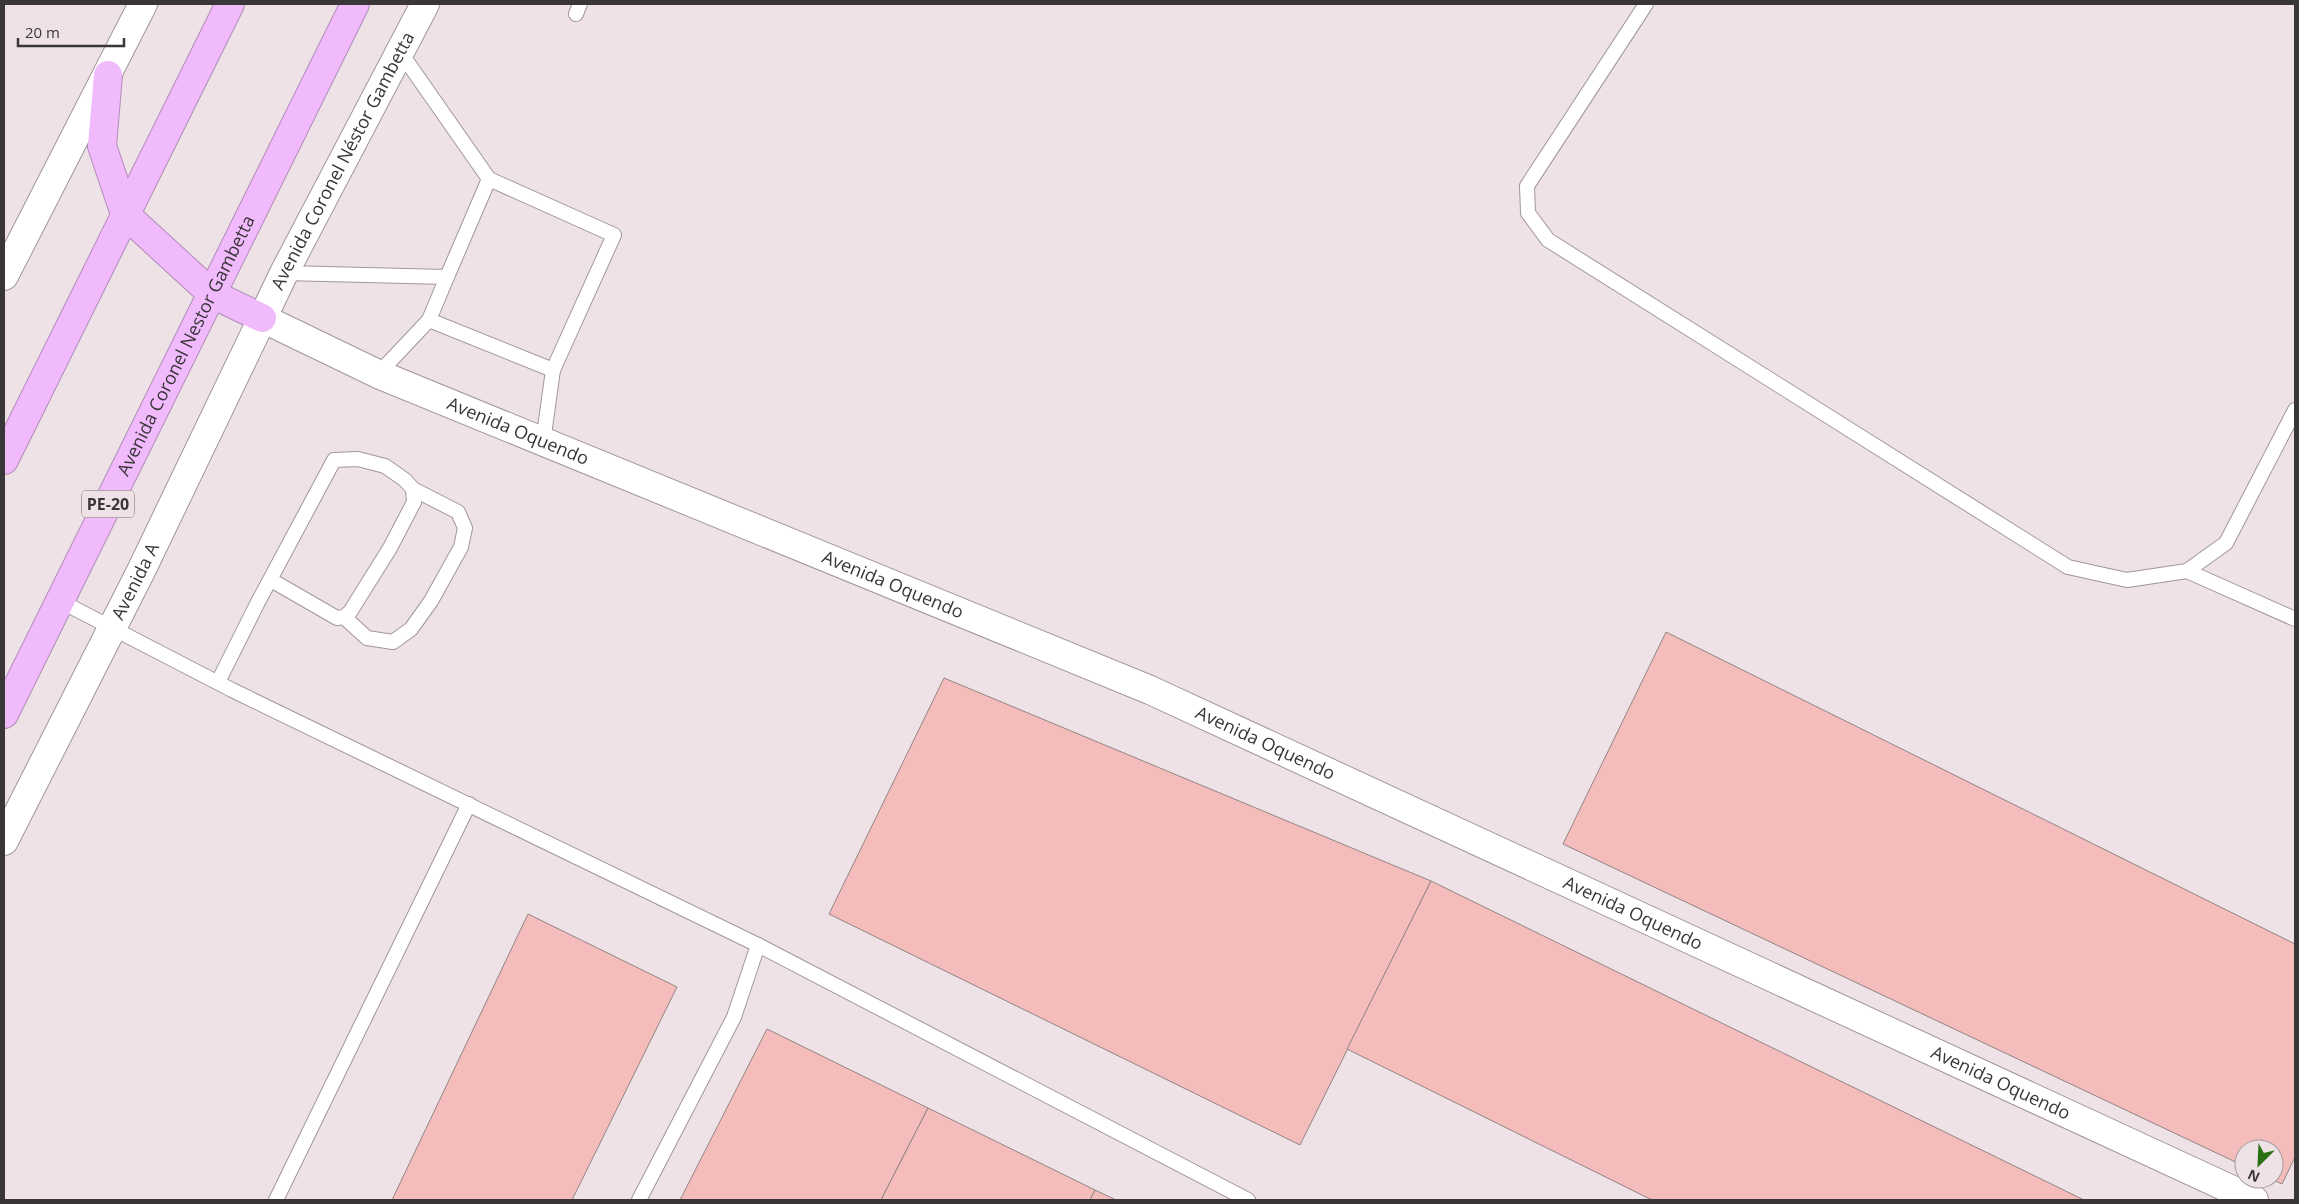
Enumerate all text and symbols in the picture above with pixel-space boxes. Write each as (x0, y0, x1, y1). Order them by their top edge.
scale bar (18, 15, 124, 47)
text: 20 m (25, 22, 60, 42)
street label: Avenida Coronel Néstor Gambetta (265, 27, 419, 293)
street label: Avenida Coronel Nestor Gambetta (111, 211, 260, 479)
street label: Avenida Oquendo (444, 391, 593, 470)
road number: PE-20 (82, 490, 134, 518)
street label: Avenida A (105, 538, 164, 624)
street label: Avenida Oquendo (819, 544, 967, 623)
street label: Avenida Oquendo (1192, 700, 1339, 785)
street label: Avenida Oquendo (1560, 870, 1707, 955)
street label: Avenida Oquendo (1928, 1040, 2075, 1125)
north arrow (2234, 1139, 2284, 1189)
text: N (2244, 1165, 2263, 1187)

